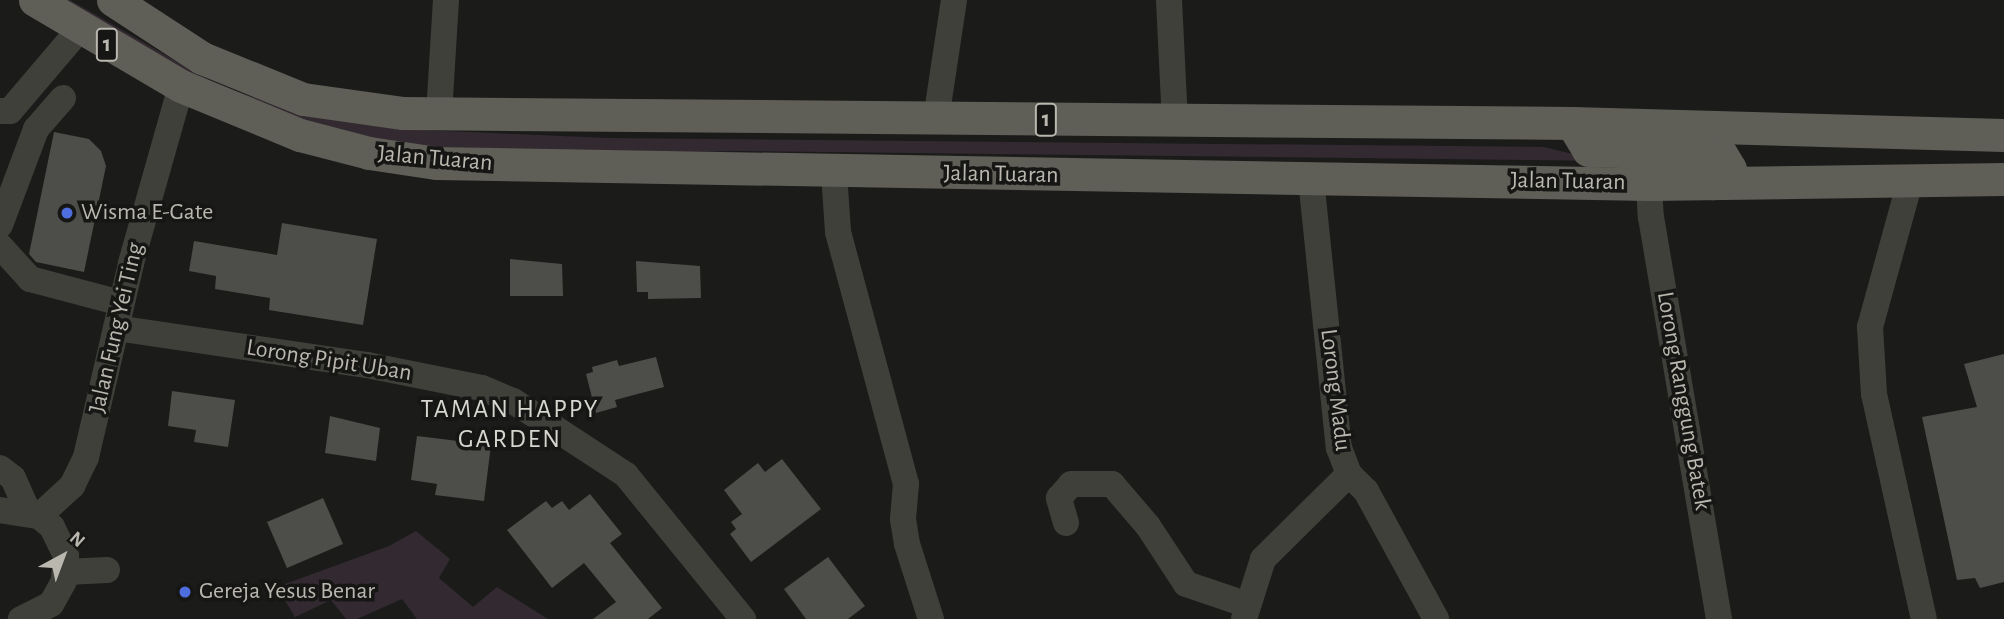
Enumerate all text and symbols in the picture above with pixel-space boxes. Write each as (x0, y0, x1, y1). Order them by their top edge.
road number: 1 (95, 26, 119, 64)
road number: 1 (1034, 100, 1058, 140)
street label: Jalan Tuaran (376, 140, 494, 178)
street label: Jalan Tuaran (943, 160, 1059, 190)
street label: Jalan Tuaran (1510, 167, 1626, 197)
place label: Wisma E-Gate (81, 199, 213, 227)
marker: Wisma E-Gate (59, 205, 75, 221)
street label: Jalan Fung Yei Ting (83, 240, 151, 416)
street label: Lorong Ranggung Batek (1650, 290, 1716, 512)
street label: Lorong Madu (1313, 327, 1357, 453)
street label: Lorong Pipit Uban (244, 334, 414, 388)
district label: TAMAN HAPPY GARDEN (422, 394, 598, 456)
north arrow (28, 521, 98, 591)
text: N (66, 528, 88, 551)
place label: Gereja Yesus Benar (199, 578, 375, 606)
marker: Gereja Yesus Benar (177, 584, 193, 600)

